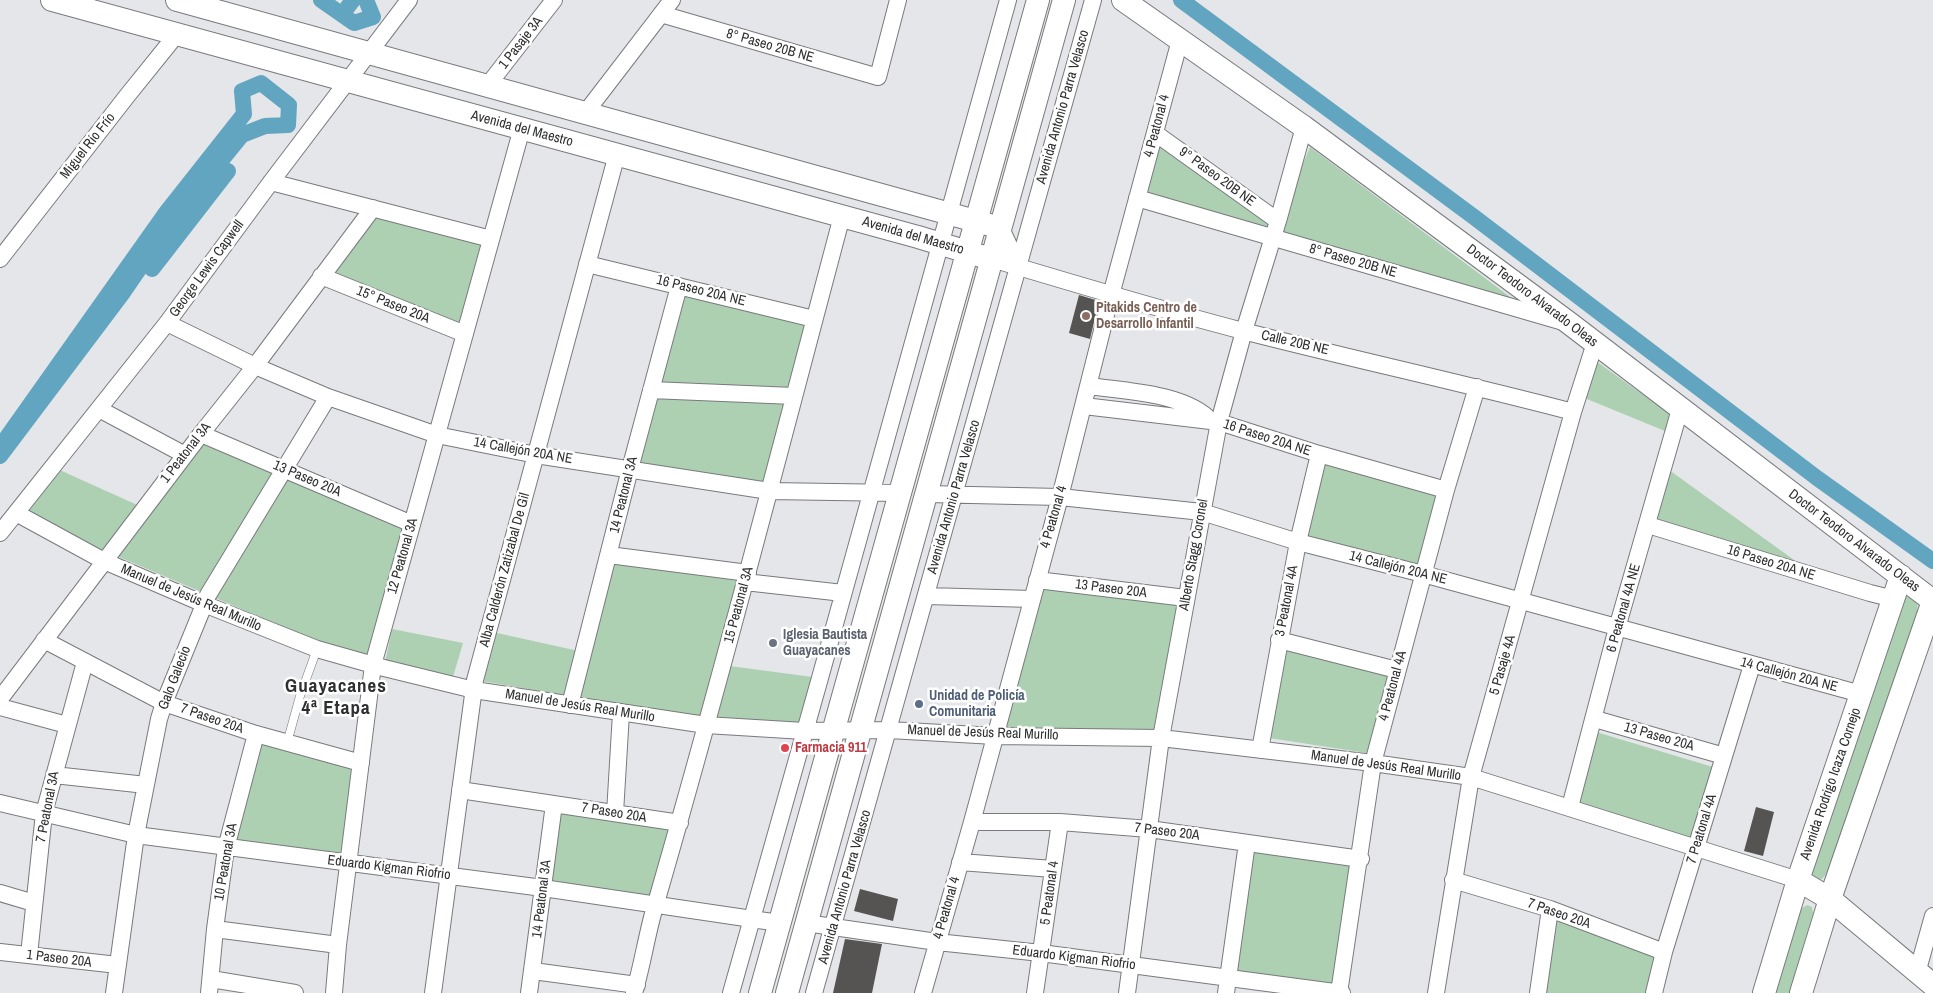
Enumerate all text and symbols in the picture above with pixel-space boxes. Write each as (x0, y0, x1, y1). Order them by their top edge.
street label: 1 Pasaje 3A (495, 13, 547, 73)
street label: 8° Paseo 20B NE (724, 25, 816, 67)
street label: Avenida Antonio Parra Velasco (1033, 28, 1093, 186)
street label: 4 Peatonal 4 (1141, 93, 1173, 159)
street label: Avenida del Maestro (469, 107, 575, 151)
street label: Miguel Río Frío (57, 110, 119, 182)
street label: 9° Paseo 20B NE (1175, 144, 1259, 210)
street label: Avenida del Maestro (860, 213, 966, 259)
street label: George Lewis Capwell (166, 217, 248, 321)
street label: 8° Paseo 20B NE (1307, 240, 1399, 282)
street label: Doctor Teodoro Alvarado Oleas (1463, 241, 1601, 351)
street label: 16 Paseo 20A NE (655, 272, 747, 310)
street label: 15° Paseo 20A (354, 283, 432, 327)
place label: Pitakids Centro de Desarrollo Infantil (1096, 300, 1197, 332)
marker: Pitakids Centro de Desarrollo Infantil (1080, 310, 1092, 322)
street label: Calle 20B NE (1260, 327, 1330, 359)
street label: 16 Paseo 20A NE (1221, 416, 1313, 460)
street label: Avenida Antonio Parra Velasco (924, 418, 984, 576)
street label: 1 Peatonal 3A (157, 419, 215, 487)
street label: 14 Callejón 20A NE (472, 434, 574, 468)
street label: 14 Peatonal 3A (606, 455, 642, 535)
street label: 13 Paseo 20A (271, 457, 343, 501)
street label: 4 Peatonal 4 (1037, 484, 1071, 550)
street label: Doctor Teodoro Alvarado Oleas (1785, 486, 1923, 596)
street label: Alba Calderón Zatizabal De Gil (476, 491, 534, 649)
street label: Alberto Stagg Coronel (1176, 498, 1212, 612)
street label: 12 Peatonal 3A (384, 516, 422, 596)
street label: 16 Paseo 20A NE (1725, 542, 1817, 584)
street label: 14 Callejón 20A NE (1347, 548, 1449, 588)
street label: Manuel de Jesús Real Murillo (118, 561, 264, 635)
street label: 6 Peatonal 4A NE (1603, 562, 1645, 654)
street label: 3 Peatonal 4A (1272, 564, 1302, 638)
street label: 15 Peatonal 3A (721, 565, 757, 645)
street label: 13 Paseo 20A (1074, 576, 1148, 602)
place label: Iglesia Bautista Guayacanes (783, 627, 867, 660)
street label: 5 Pasaje 4A (1486, 633, 1520, 697)
marker: Iglesia Bautista Guayacanes (767, 637, 779, 649)
street label: Galo Galecio (155, 644, 195, 712)
street label: 4 Peatonal 4A (1376, 649, 1410, 723)
street label: 14 Callejón 20A NE (1738, 654, 1840, 696)
district label: Guayacanes 4ª Etapa (284, 676, 388, 720)
street label: Manuel de Jesús Real Murillo (504, 686, 656, 726)
place label: Unidad de Policía Comunitaria (929, 688, 1025, 720)
marker: Unidad de Policía Comunitaria (913, 698, 925, 710)
street label: 7 Paseo 20A (178, 700, 246, 738)
street label: Avenida Rodrigo Icaza Cornejo (1797, 706, 1865, 862)
street label: 13 Paseo 20A (1622, 719, 1696, 755)
street label: Manuel de Jesús Real Murillo (907, 722, 1059, 744)
place label: Farmacia 911 (795, 740, 867, 756)
marker: Farmacia 911 (779, 742, 791, 754)
street label: Manuel de Jesús Real Murillo (1310, 747, 1462, 785)
street label: 7 Peatonal 3A (33, 770, 63, 844)
street label: 7 Peatonal 4A (1683, 792, 1721, 866)
street label: 7 Paseo 20A (580, 800, 648, 826)
street label: Avenida Antonio Parra Velasco (815, 808, 875, 966)
street label: 7 Paseo 20A (1133, 820, 1201, 844)
street label: 10 Peatonal 3A (211, 822, 241, 902)
street label: Eduardo Kigman Riofrio (327, 852, 451, 884)
street label: 14 Peatonal 3A (529, 859, 555, 939)
street label: 5 Peatonal 4 (1037, 860, 1063, 926)
street label: 4 Peatonal 4 (930, 875, 964, 941)
street label: 7 Paseo 20A (1525, 895, 1593, 933)
street label: Eduardo Kigman Riofrio (1012, 942, 1136, 974)
street label: 1 Paseo 20A (25, 947, 93, 971)

